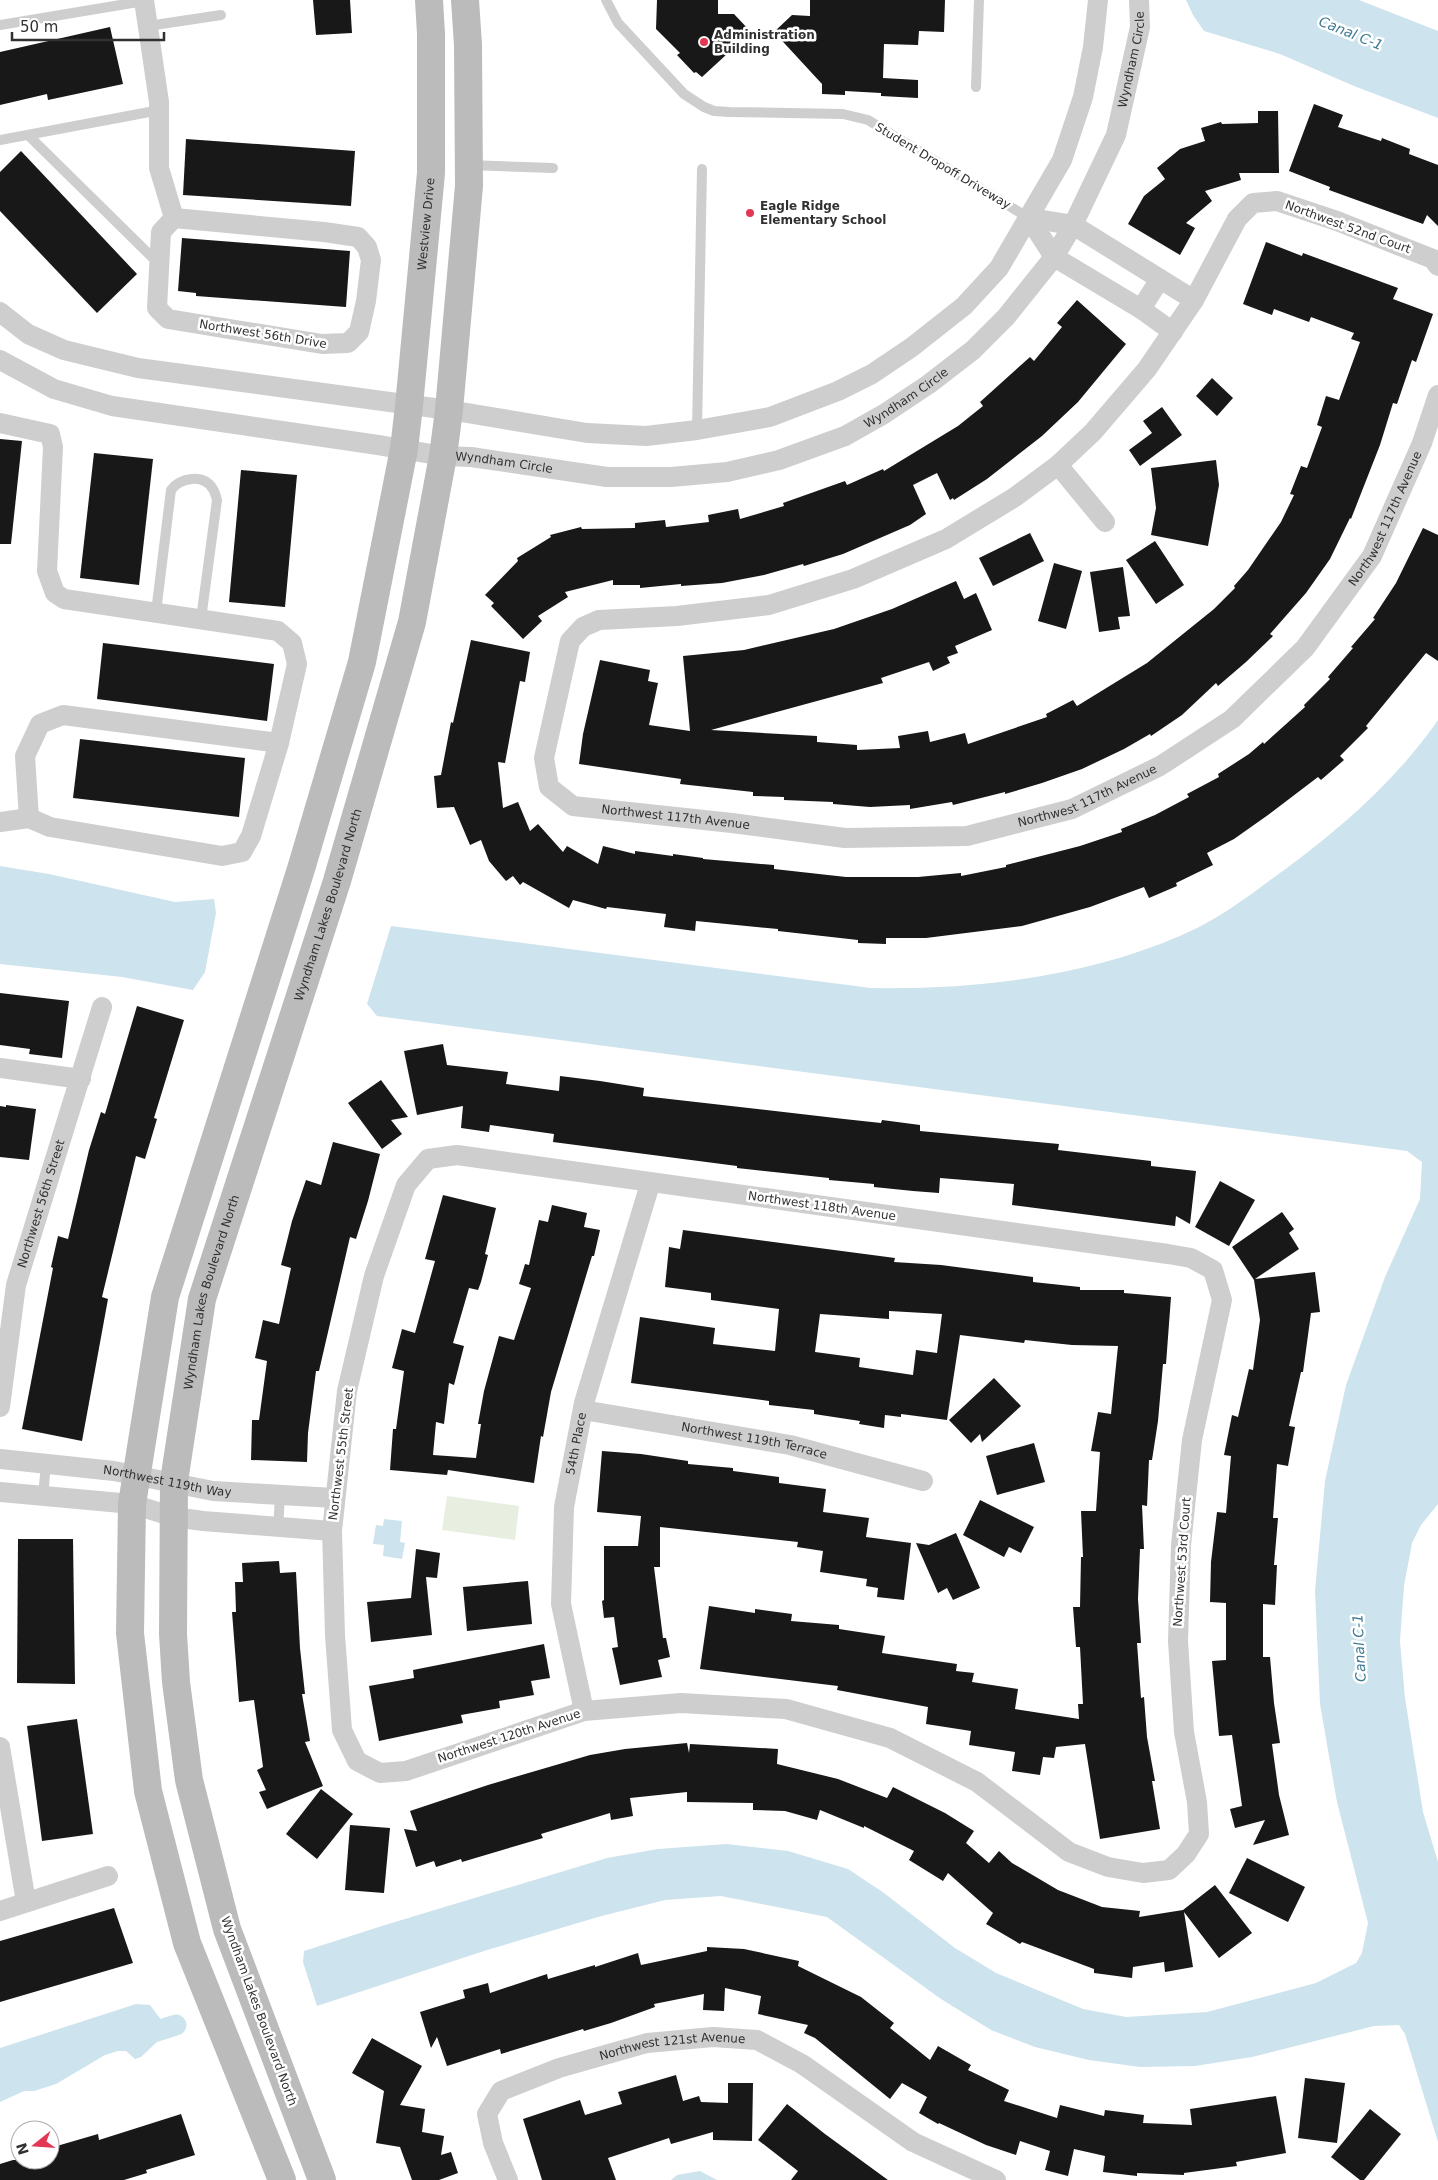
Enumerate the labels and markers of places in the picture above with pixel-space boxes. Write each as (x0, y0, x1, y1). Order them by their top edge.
place label: Administration Building (714, 28, 815, 56)
marker: Administration Building (698, 36, 710, 48)
place label: Eagle Ridge Elementary School (760, 199, 886, 227)
marker: Eagle Ridge Elementary School (744, 207, 756, 219)

